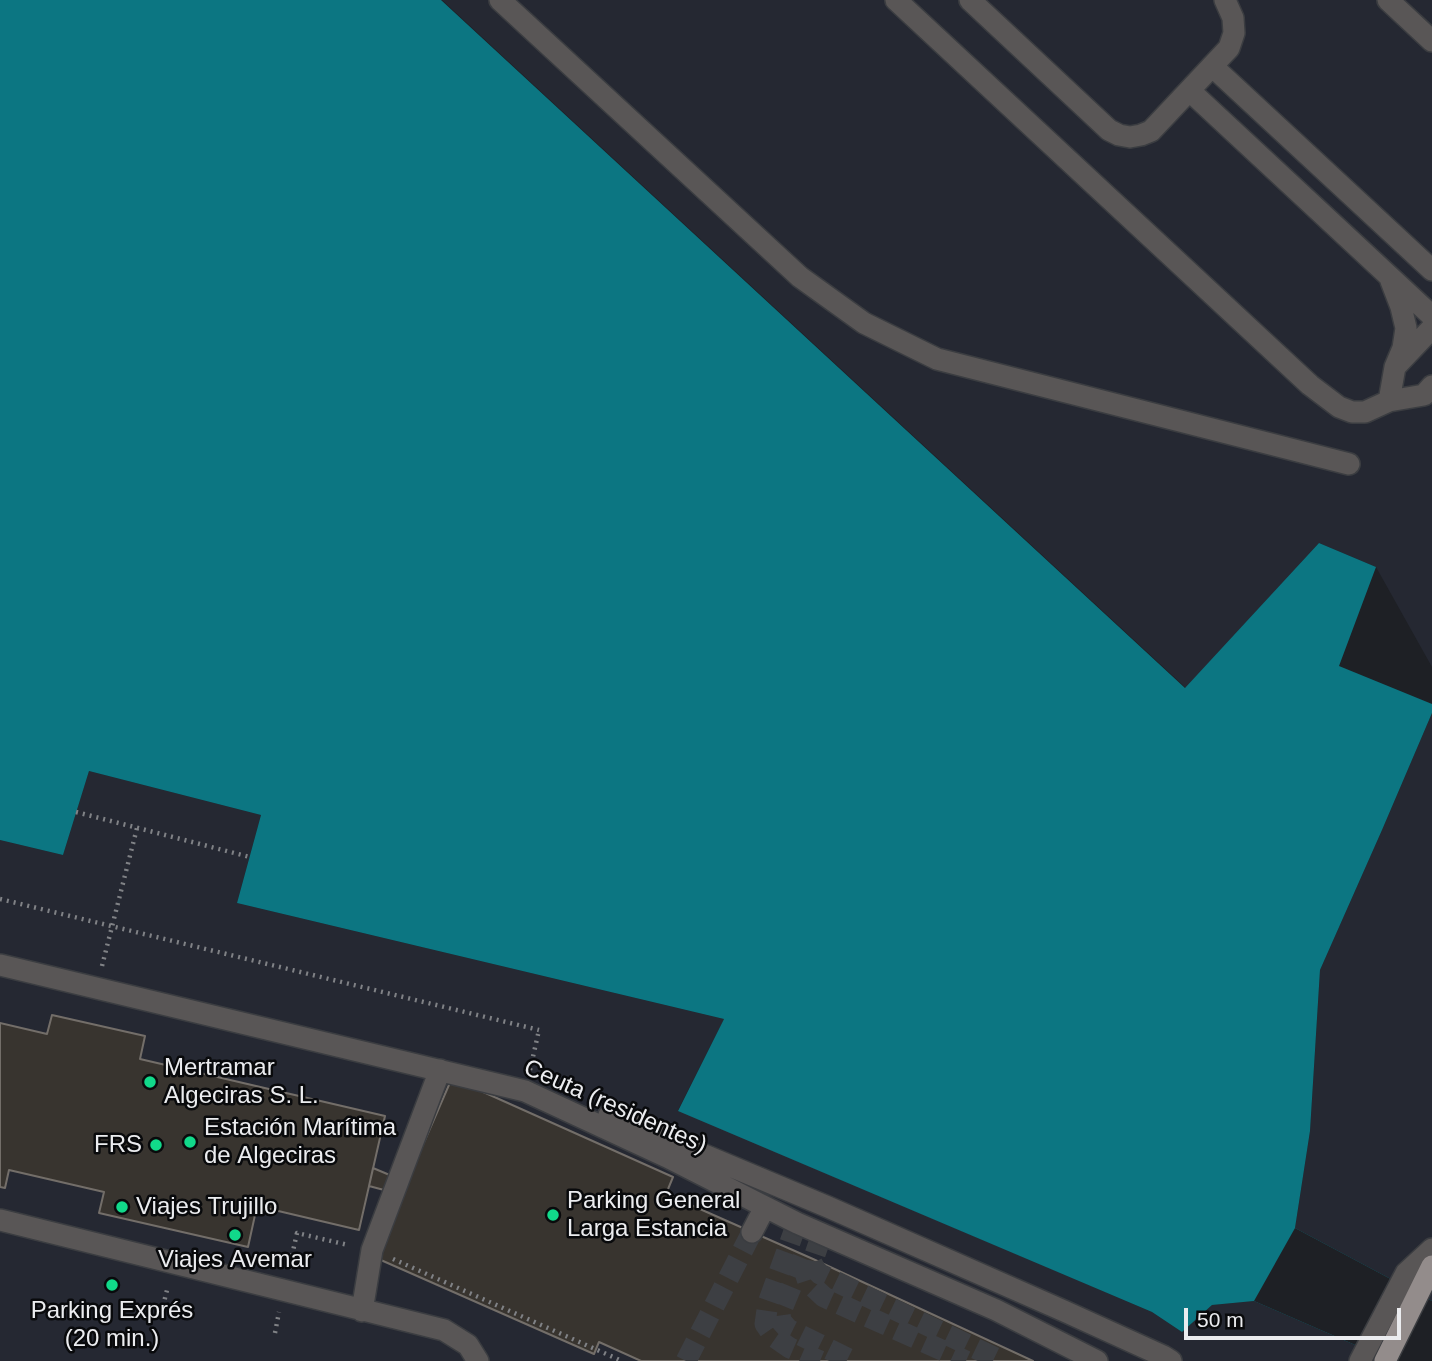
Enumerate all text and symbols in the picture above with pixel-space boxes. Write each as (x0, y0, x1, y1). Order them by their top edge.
place label: Mertramar Algeciras S. L. (164, 1054, 319, 1110)
street label: Ceuta (residentes) (519, 1054, 711, 1160)
marker: Mertramar Algeciras S. L. (142, 1074, 158, 1090)
place label: Estación Marítima de Algeciras (204, 1114, 396, 1170)
place label: FRS (94, 1131, 142, 1159)
marker: Estación Marítima de Algeciras (182, 1134, 198, 1150)
marker: FRS (148, 1137, 164, 1153)
place label: Parking General Larga Estancia (567, 1187, 740, 1243)
place label: Viajes Trujillo (136, 1193, 277, 1221)
marker: Viajes Trujillo (114, 1199, 130, 1215)
marker: Parking General Larga Estancia (545, 1207, 561, 1223)
marker: Viajes Avemar (227, 1227, 243, 1243)
place label: Viajes Avemar (158, 1246, 312, 1274)
marker: Parking Exprés (20 min.) (104, 1277, 120, 1293)
scale bar (1187, 1294, 1404, 1338)
place label: Parking Exprés (20 min.) (31, 1297, 193, 1353)
text: 50 m (1197, 1308, 1244, 1331)

